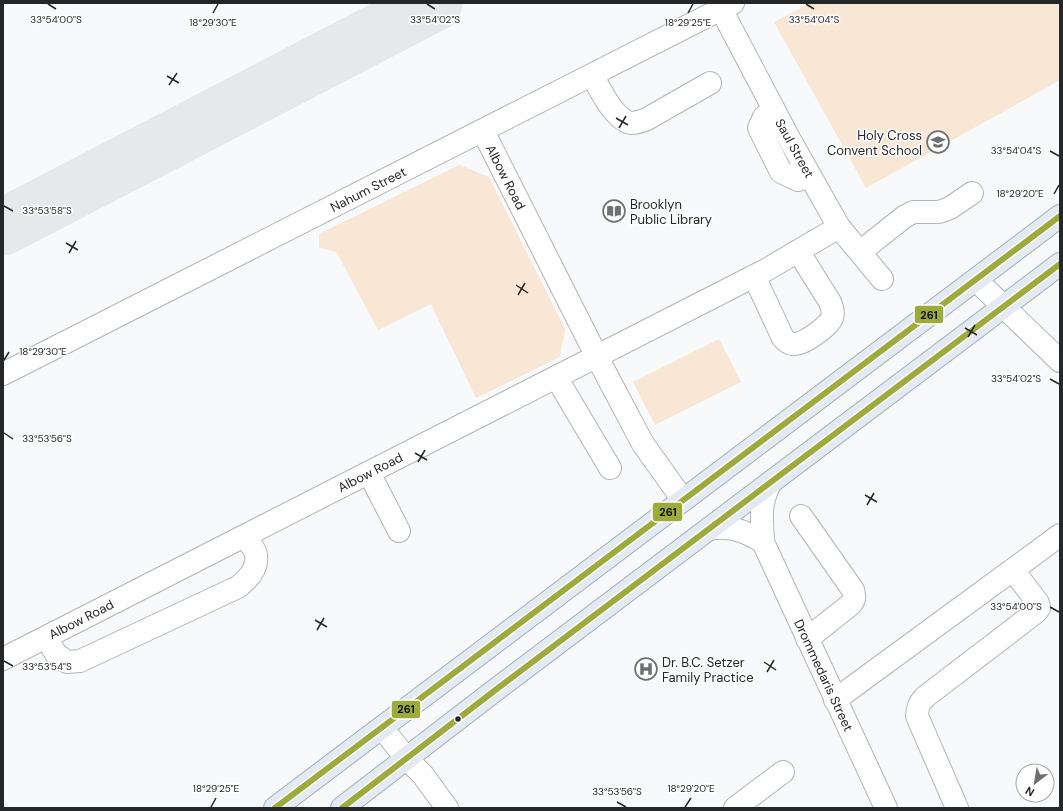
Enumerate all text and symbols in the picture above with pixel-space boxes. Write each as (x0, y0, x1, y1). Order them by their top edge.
text: 33°54'00"S (30, 13, 82, 26)
text: 33°54'02"S (410, 13, 460, 26)
text: 33°54'04"S (789, 13, 840, 26)
text: 18°29'30"E (189, 16, 237, 29)
text: 18°29'25"E (665, 16, 712, 29)
street label: Saul Street (771, 116, 818, 181)
place label: Holy Cross Convent School (827, 127, 922, 159)
school or university icon: Holy Cross Convent School (925, 129, 951, 155)
street label: Albow Road (482, 142, 529, 213)
text: 33°54'04"S (991, 144, 1042, 157)
street label: Nahum Street (327, 163, 409, 216)
text: 18°29'20"E (996, 187, 1044, 200)
place label: Brooklyn Public Library (630, 196, 712, 228)
library icon: Brooklyn Public Library (601, 198, 627, 224)
text: 33°53'58"S (22, 204, 72, 217)
line badge: 261 (914, 305, 944, 324)
text: 261 (920, 308, 938, 322)
text: 18°29'30"E (19, 345, 67, 358)
text: 33°54'02"S (991, 372, 1041, 385)
text: 33°53'56"S (22, 432, 72, 445)
street label: Albow Road (335, 449, 406, 496)
line badge: 261 (652, 502, 683, 522)
text: 261 (659, 505, 677, 519)
street label: Albow Road (46, 596, 117, 643)
text: 33°54'00"S (990, 600, 1042, 613)
street label: Drommedaris Street (790, 616, 857, 734)
place label: Dr. B.C. Setzer Family Practice (662, 654, 754, 686)
hospital icon: Dr. B.C. Setzer Family Practice (633, 656, 659, 682)
text: 33°53'54"S (22, 660, 72, 673)
line badge: 261 (391, 700, 421, 719)
text: 261 (397, 702, 415, 716)
unlabelled marker (453, 714, 463, 724)
north arrow (1015, 763, 1055, 803)
text: 18°29'25"E (193, 782, 240, 795)
text: 18°29'20"E (667, 782, 715, 795)
text: N (1023, 784, 1037, 800)
text: 33°53'56"S (592, 785, 642, 798)

